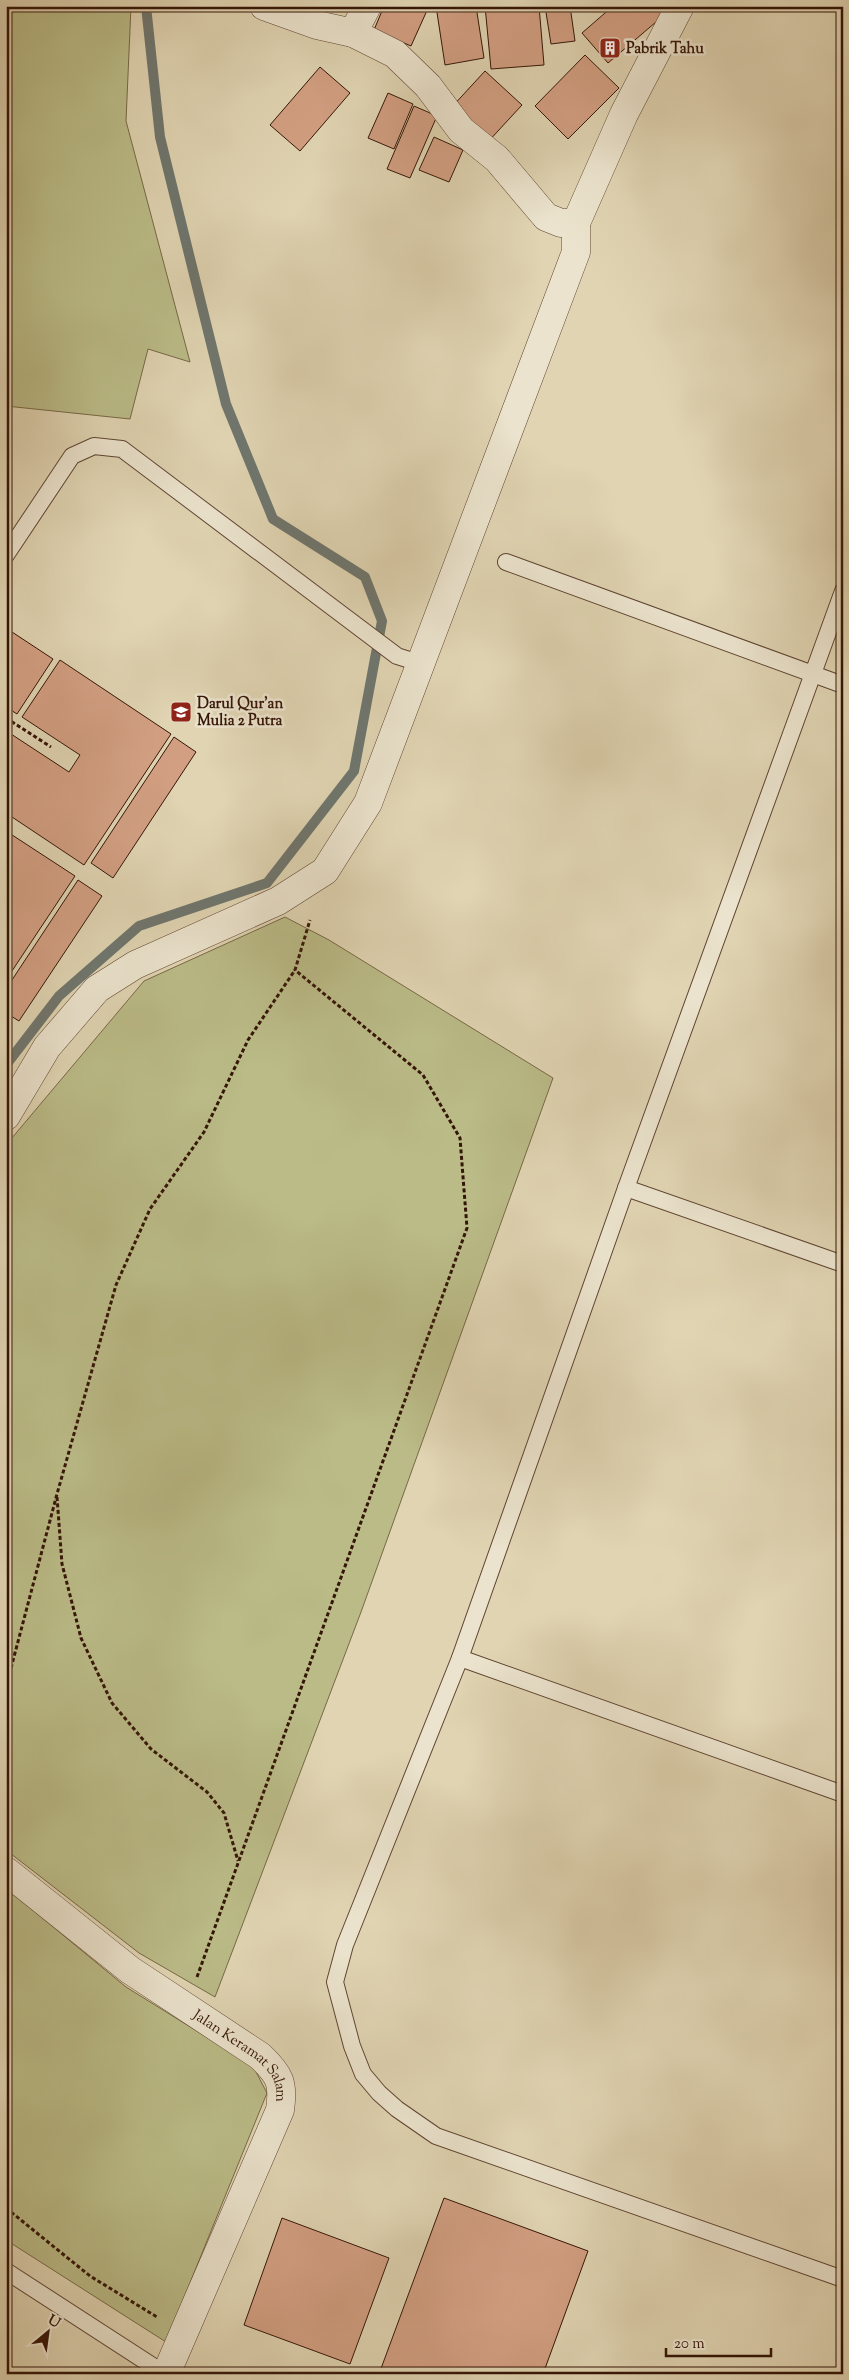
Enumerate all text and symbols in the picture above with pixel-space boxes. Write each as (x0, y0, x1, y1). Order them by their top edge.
building icon: Pabrik Tahu (598, 36, 622, 60)
place label: Pabrik Tahu (626, 39, 704, 60)
place label: Darul Qur'an Mulia 2 Putra (197, 694, 284, 732)
school or university icon: Darul Qur'an Mulia 2 Putra (169, 700, 193, 724)
street label: Jalan Keramat Salam (187, 2005, 290, 2103)
north arrow (22, 2308, 72, 2358)
text: U (43, 2311, 64, 2334)
scale bar (666, 2325, 772, 2357)
text: 20 m (674, 2334, 705, 2355)

